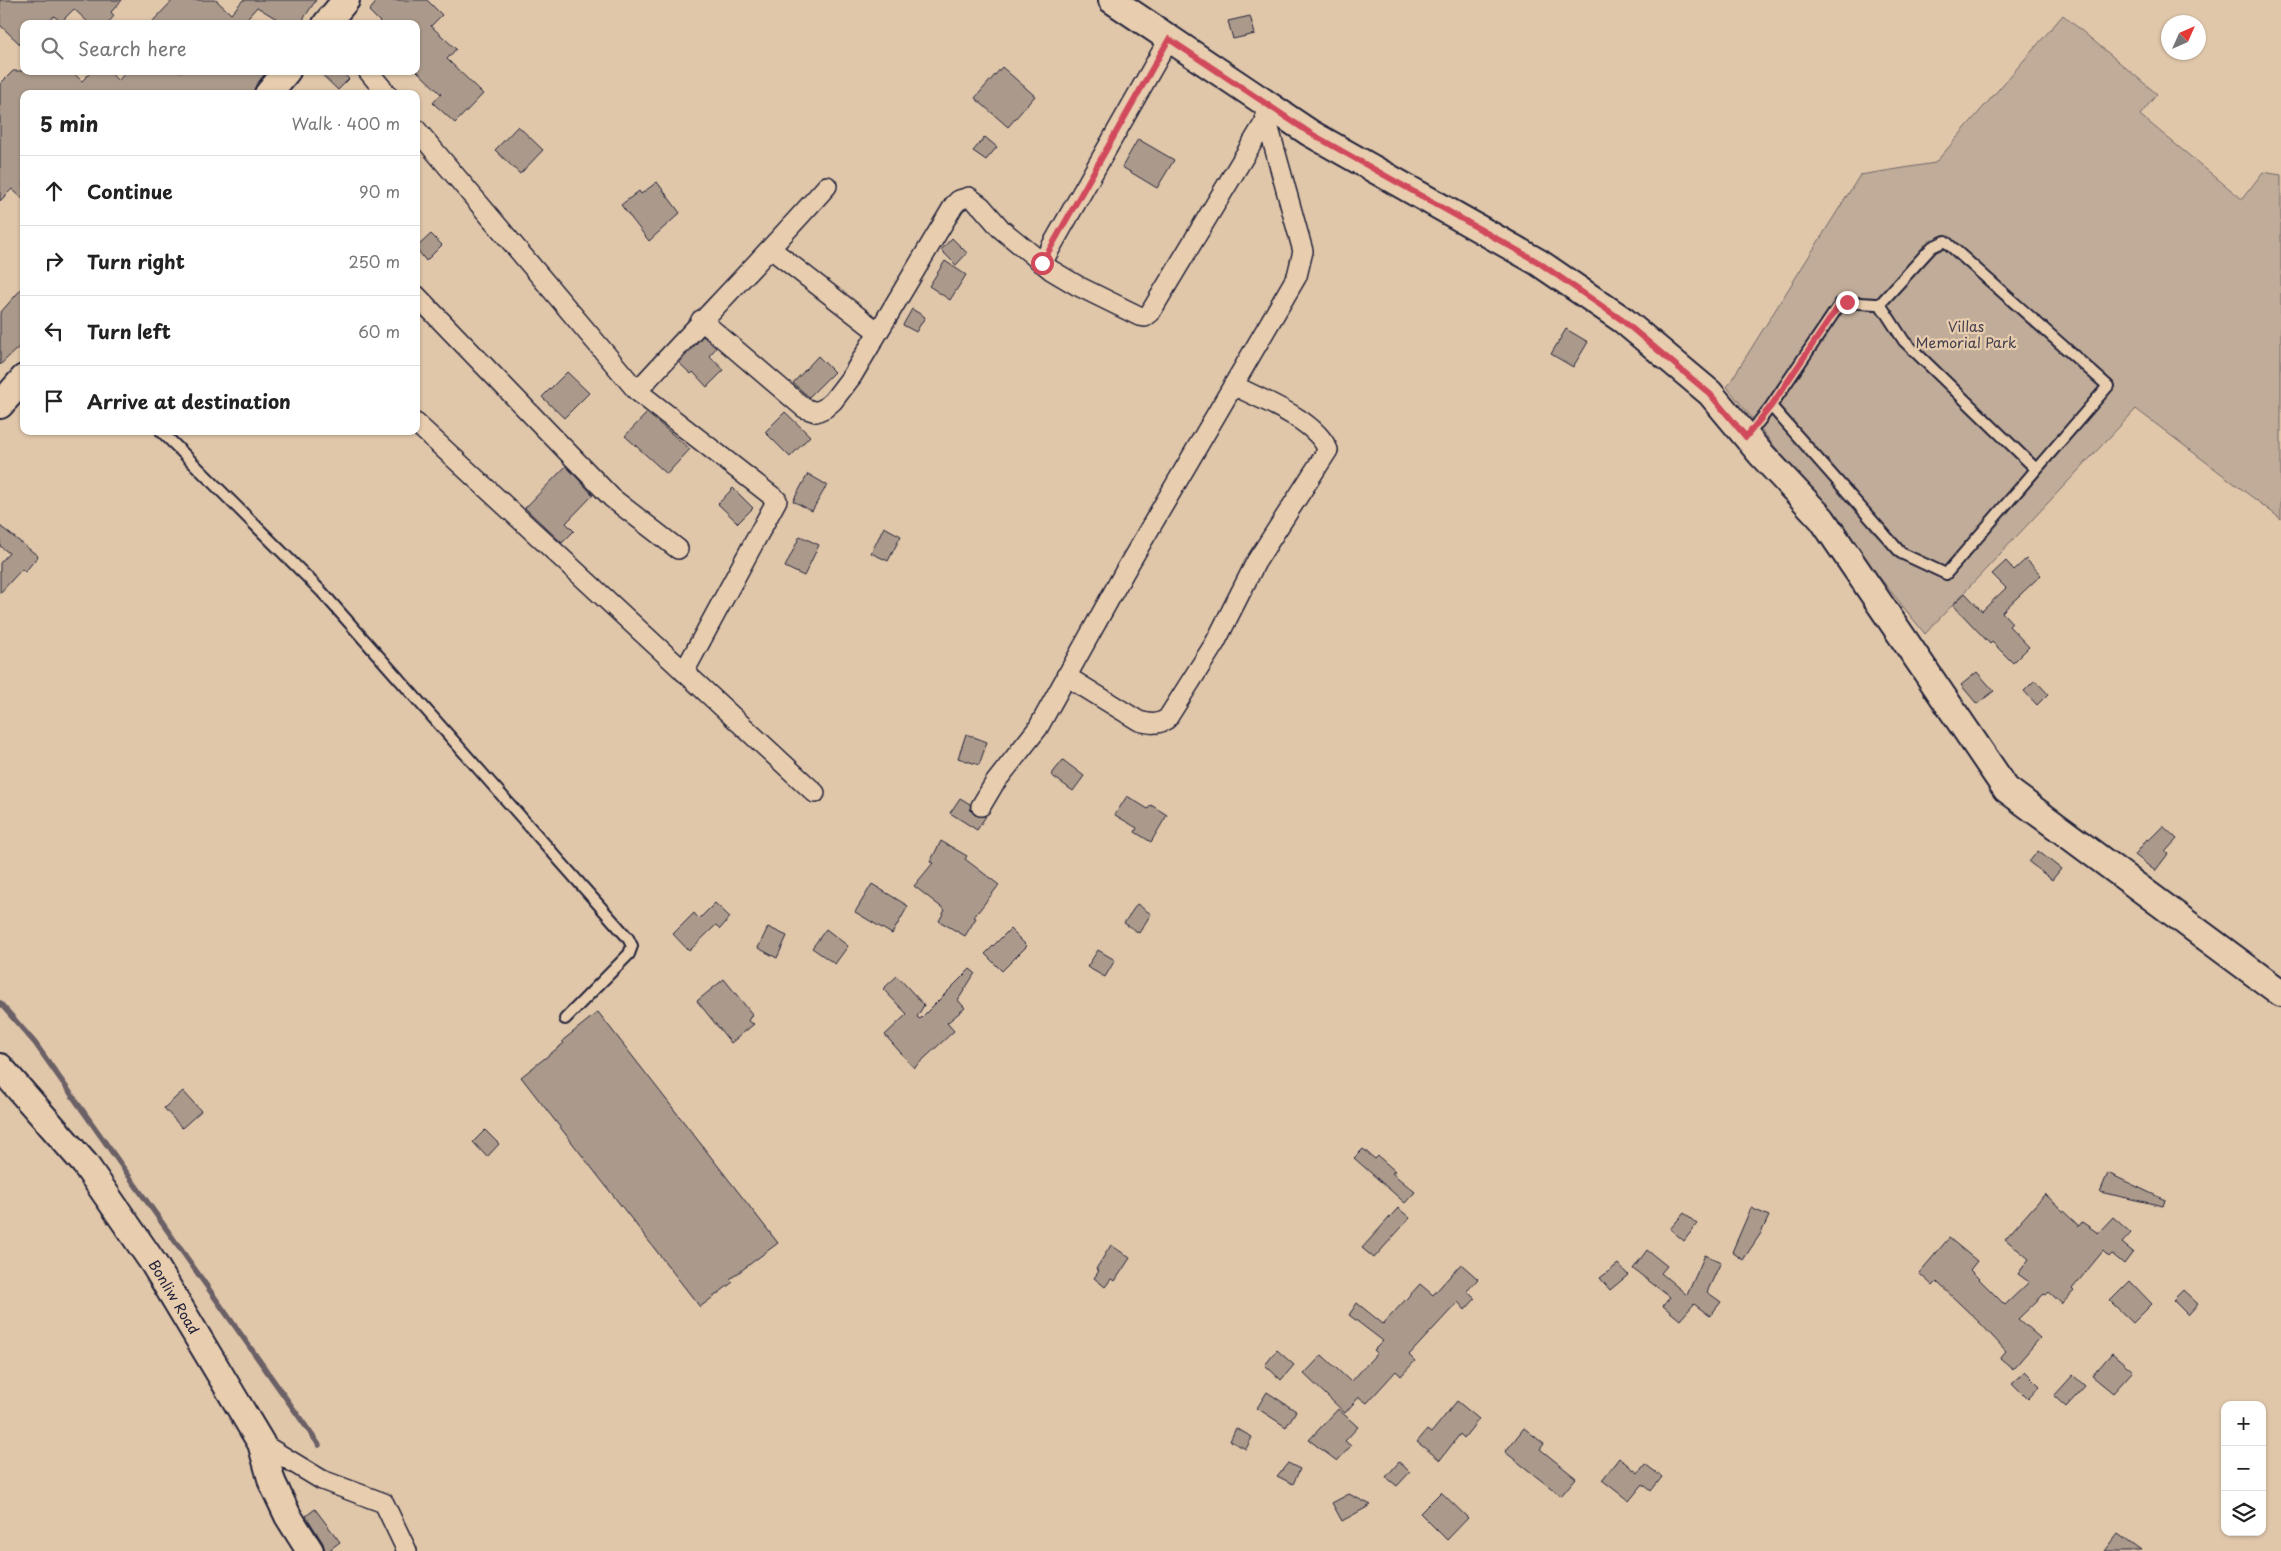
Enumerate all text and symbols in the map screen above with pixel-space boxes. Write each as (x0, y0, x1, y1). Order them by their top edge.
north arrow (2161, 15, 2206, 60)
search box (20, 20, 420, 75)
icon: search (38, 34, 66, 62)
text: Search here (78, 34, 187, 62)
text: 5 min (40, 107, 98, 139)
text: Walk · 400 m (292, 111, 400, 135)
icon: ahead (40, 177, 68, 205)
text: Continue (87, 177, 173, 205)
text: 90 m (359, 179, 400, 203)
icon: right (40, 247, 68, 275)
text: Turn right (87, 247, 185, 275)
text: 250 m (349, 249, 400, 273)
route start (1031, 252, 1054, 275)
route end (1836, 291, 1859, 314)
park label: Villas Memorial Park (1916, 316, 2017, 353)
icon: left (40, 317, 68, 345)
text: Turn left (87, 317, 171, 345)
text: 60 m (358, 319, 400, 343)
icon: arrive (40, 387, 68, 415)
text: Arrive at destination (87, 387, 291, 415)
street label: Bonliw Road (144, 1256, 205, 1338)
map controls (2221, 1401, 2266, 1536)
button: + (2221, 1401, 2266, 1446)
button: − (2221, 1446, 2266, 1491)
button: layers (2221, 1491, 2266, 1536)

